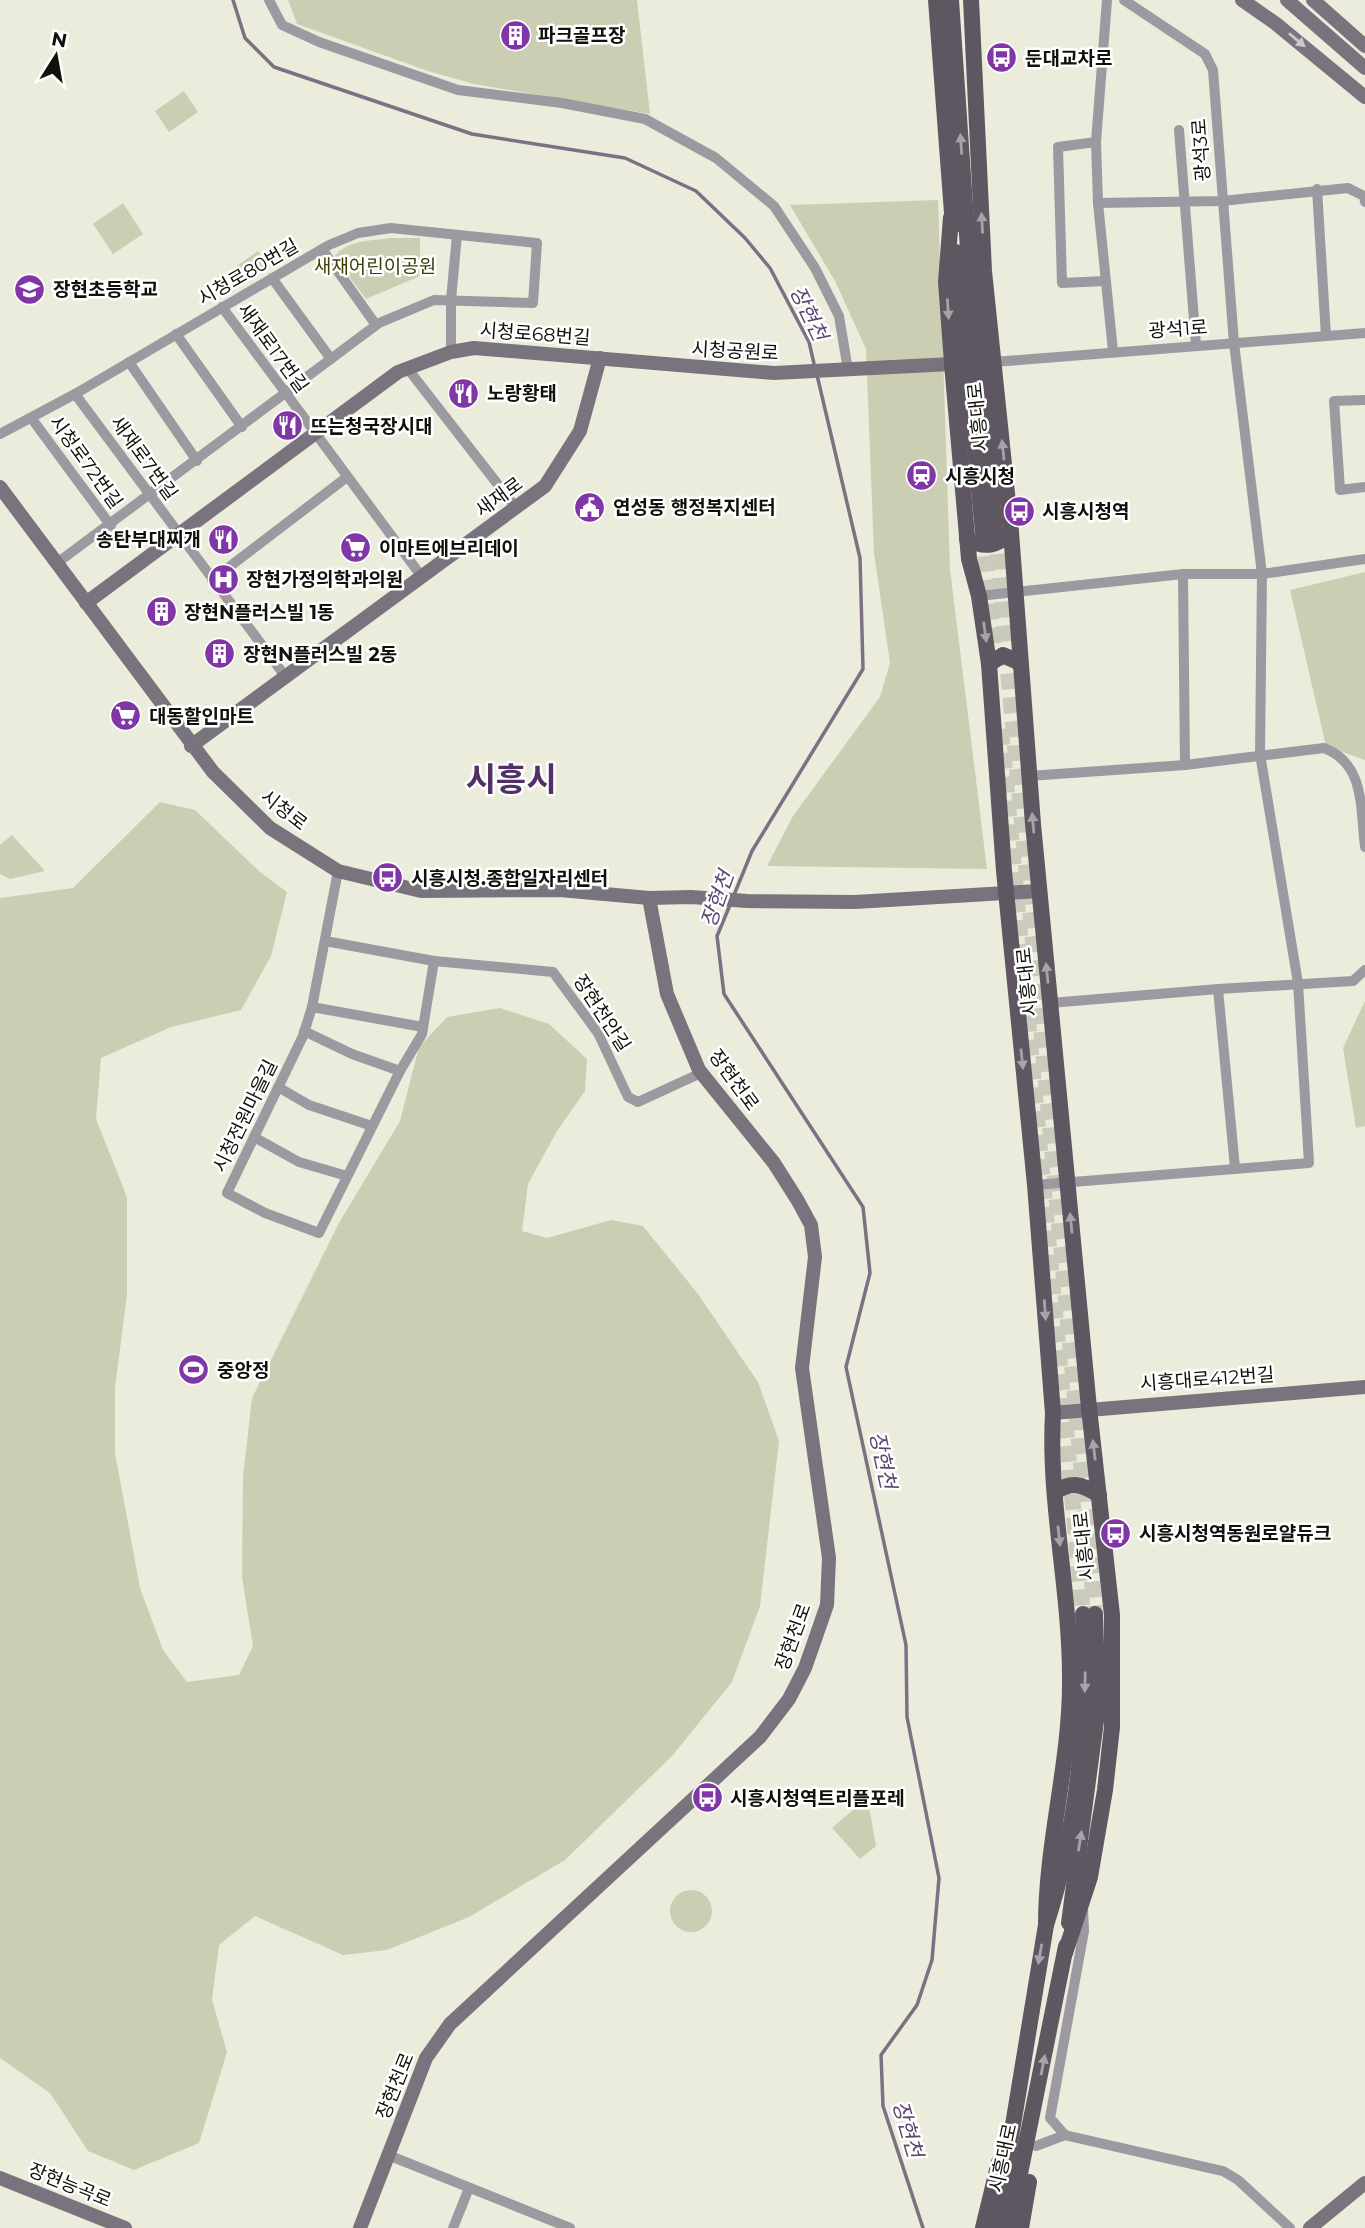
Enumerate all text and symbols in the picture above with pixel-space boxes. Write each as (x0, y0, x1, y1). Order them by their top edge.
building icon: 파크골프장 (498, 18, 532, 52)
north arrow (21, 21, 91, 91)
place label: 파크골프장 (538, 24, 625, 47)
text: N (49, 27, 69, 53)
one-way arrow (1287, 33, 1305, 48)
bus stop icon: 둔대교차로 (985, 41, 1019, 75)
place label: 둔대교차로 (1025, 47, 1112, 70)
street label: 광석3로 (1187, 118, 1215, 182)
one-way arrow (955, 133, 966, 155)
one-way arrow (976, 212, 987, 234)
street label: 시청로80번길 (194, 234, 302, 310)
park label: 새재어린이공원 (314, 255, 436, 278)
school or university icon: 장현초등학교 (13, 272, 47, 306)
place label: 장현초등학교 (53, 278, 158, 301)
water label: 장현천 (785, 281, 834, 347)
one-way arrow (943, 298, 954, 320)
street label: 새재로17번길 (233, 299, 313, 397)
street label: 광석1로 (1148, 315, 1208, 343)
street label: 시청로68번길 (479, 319, 591, 349)
street label: 시청공원로 (691, 337, 779, 365)
restaurant icon: 노랑황태 (447, 376, 481, 410)
street label: 시흥대로 (963, 381, 993, 453)
place label: 노랑황태 (487, 382, 557, 405)
restaurant icon: 뜨는청국장시대 (270, 409, 304, 443)
street label: 시청로72번길 (45, 411, 127, 513)
street label: 새재로7번길 (106, 411, 182, 505)
place label: 뜨는청국장시대 (310, 415, 432, 438)
one-way arrow (997, 439, 1008, 461)
station icon: 시흥시청 (905, 459, 939, 493)
place label: 시흥시청 (945, 465, 1015, 488)
street label: 새재로 (471, 472, 527, 522)
public building icon: 연성동 행정복지센터 (573, 490, 607, 524)
bus stop icon: 시흥시청역 (1002, 494, 1036, 528)
place label: 연성동 행정복지센터 (613, 496, 776, 519)
place label: 시흥시청역 (1042, 500, 1129, 523)
restaurant icon: 송탄부대찌개 (207, 522, 241, 556)
place label: 송탄부대찌개 (96, 528, 201, 551)
supermarket icon: 이마트에브리데이 (339, 531, 373, 565)
place label: 이마트에브리데이 (379, 537, 519, 560)
hospital icon: 장현가정의학과의원 (206, 562, 240, 596)
place label: 장현가정의학과의원 (246, 568, 403, 591)
building icon: 장현N플러스빌 1동 (144, 595, 178, 629)
place label: 장현N플러스빌 1동 (184, 601, 335, 624)
one-way arrow (979, 621, 990, 643)
building icon: 장현N플러스빌 2동 (203, 637, 237, 671)
place label: 장현N플러스빌 2동 (243, 643, 397, 666)
supermarket icon: 대동할인마트 (109, 699, 143, 733)
place label: 대동할인마트 (149, 705, 254, 728)
district label: 시흥시 (465, 759, 557, 799)
street label: 시청로 (256, 785, 312, 835)
one-way arrow (1027, 812, 1038, 834)
bus stop icon: 시흥시청.종합일자리센터 (371, 861, 405, 895)
water label: 장현천 (695, 865, 740, 931)
place label: 시흥시청.종합일자리센터 (411, 867, 608, 890)
street label: 시흥대로 (1012, 946, 1042, 1018)
one-way arrow (1041, 961, 1052, 983)
street label: 장현천안길 (569, 970, 635, 1056)
street label: 장현천로 (704, 1045, 764, 1115)
one-way arrow (1017, 1048, 1028, 1070)
street label: 시청전원마을길 (208, 1056, 282, 1176)
one-way arrow (1065, 1212, 1076, 1234)
one-way arrow (1040, 1299, 1051, 1321)
sports icon: 중앙정 (177, 1353, 211, 1387)
place label: 중앙정 (217, 1359, 269, 1382)
street label: 시흥대로412번길 (1139, 1363, 1275, 1395)
water label: 장현천 (865, 1429, 902, 1494)
one-way arrow (1088, 1439, 1099, 1461)
street label: 시흥대로 (1069, 1510, 1099, 1582)
bus stop icon: 시흥시청역동원로얄듀크 (1099, 1516, 1133, 1550)
place label: 시흥시청역동원로얄듀크 (1139, 1522, 1331, 1545)
one-way arrow (1054, 1526, 1065, 1548)
street label: 장현천로 (770, 1600, 816, 1674)
one-way arrow (1079, 1672, 1090, 1694)
bus stop icon: 시흥시청역트리플포레 (690, 1781, 724, 1815)
place label: 시흥시청역트리플포레 (730, 1787, 905, 1810)
one-way arrow (1075, 1830, 1086, 1852)
one-way arrow (1034, 1943, 1045, 1965)
street label: 장현천로 (371, 2049, 419, 2123)
one-way arrow (1038, 2054, 1049, 2076)
water label: 장현천 (888, 2098, 929, 2163)
street label: 시흥대로 (984, 2121, 1022, 2195)
street label: 장현능곡로 (25, 2158, 115, 2212)

